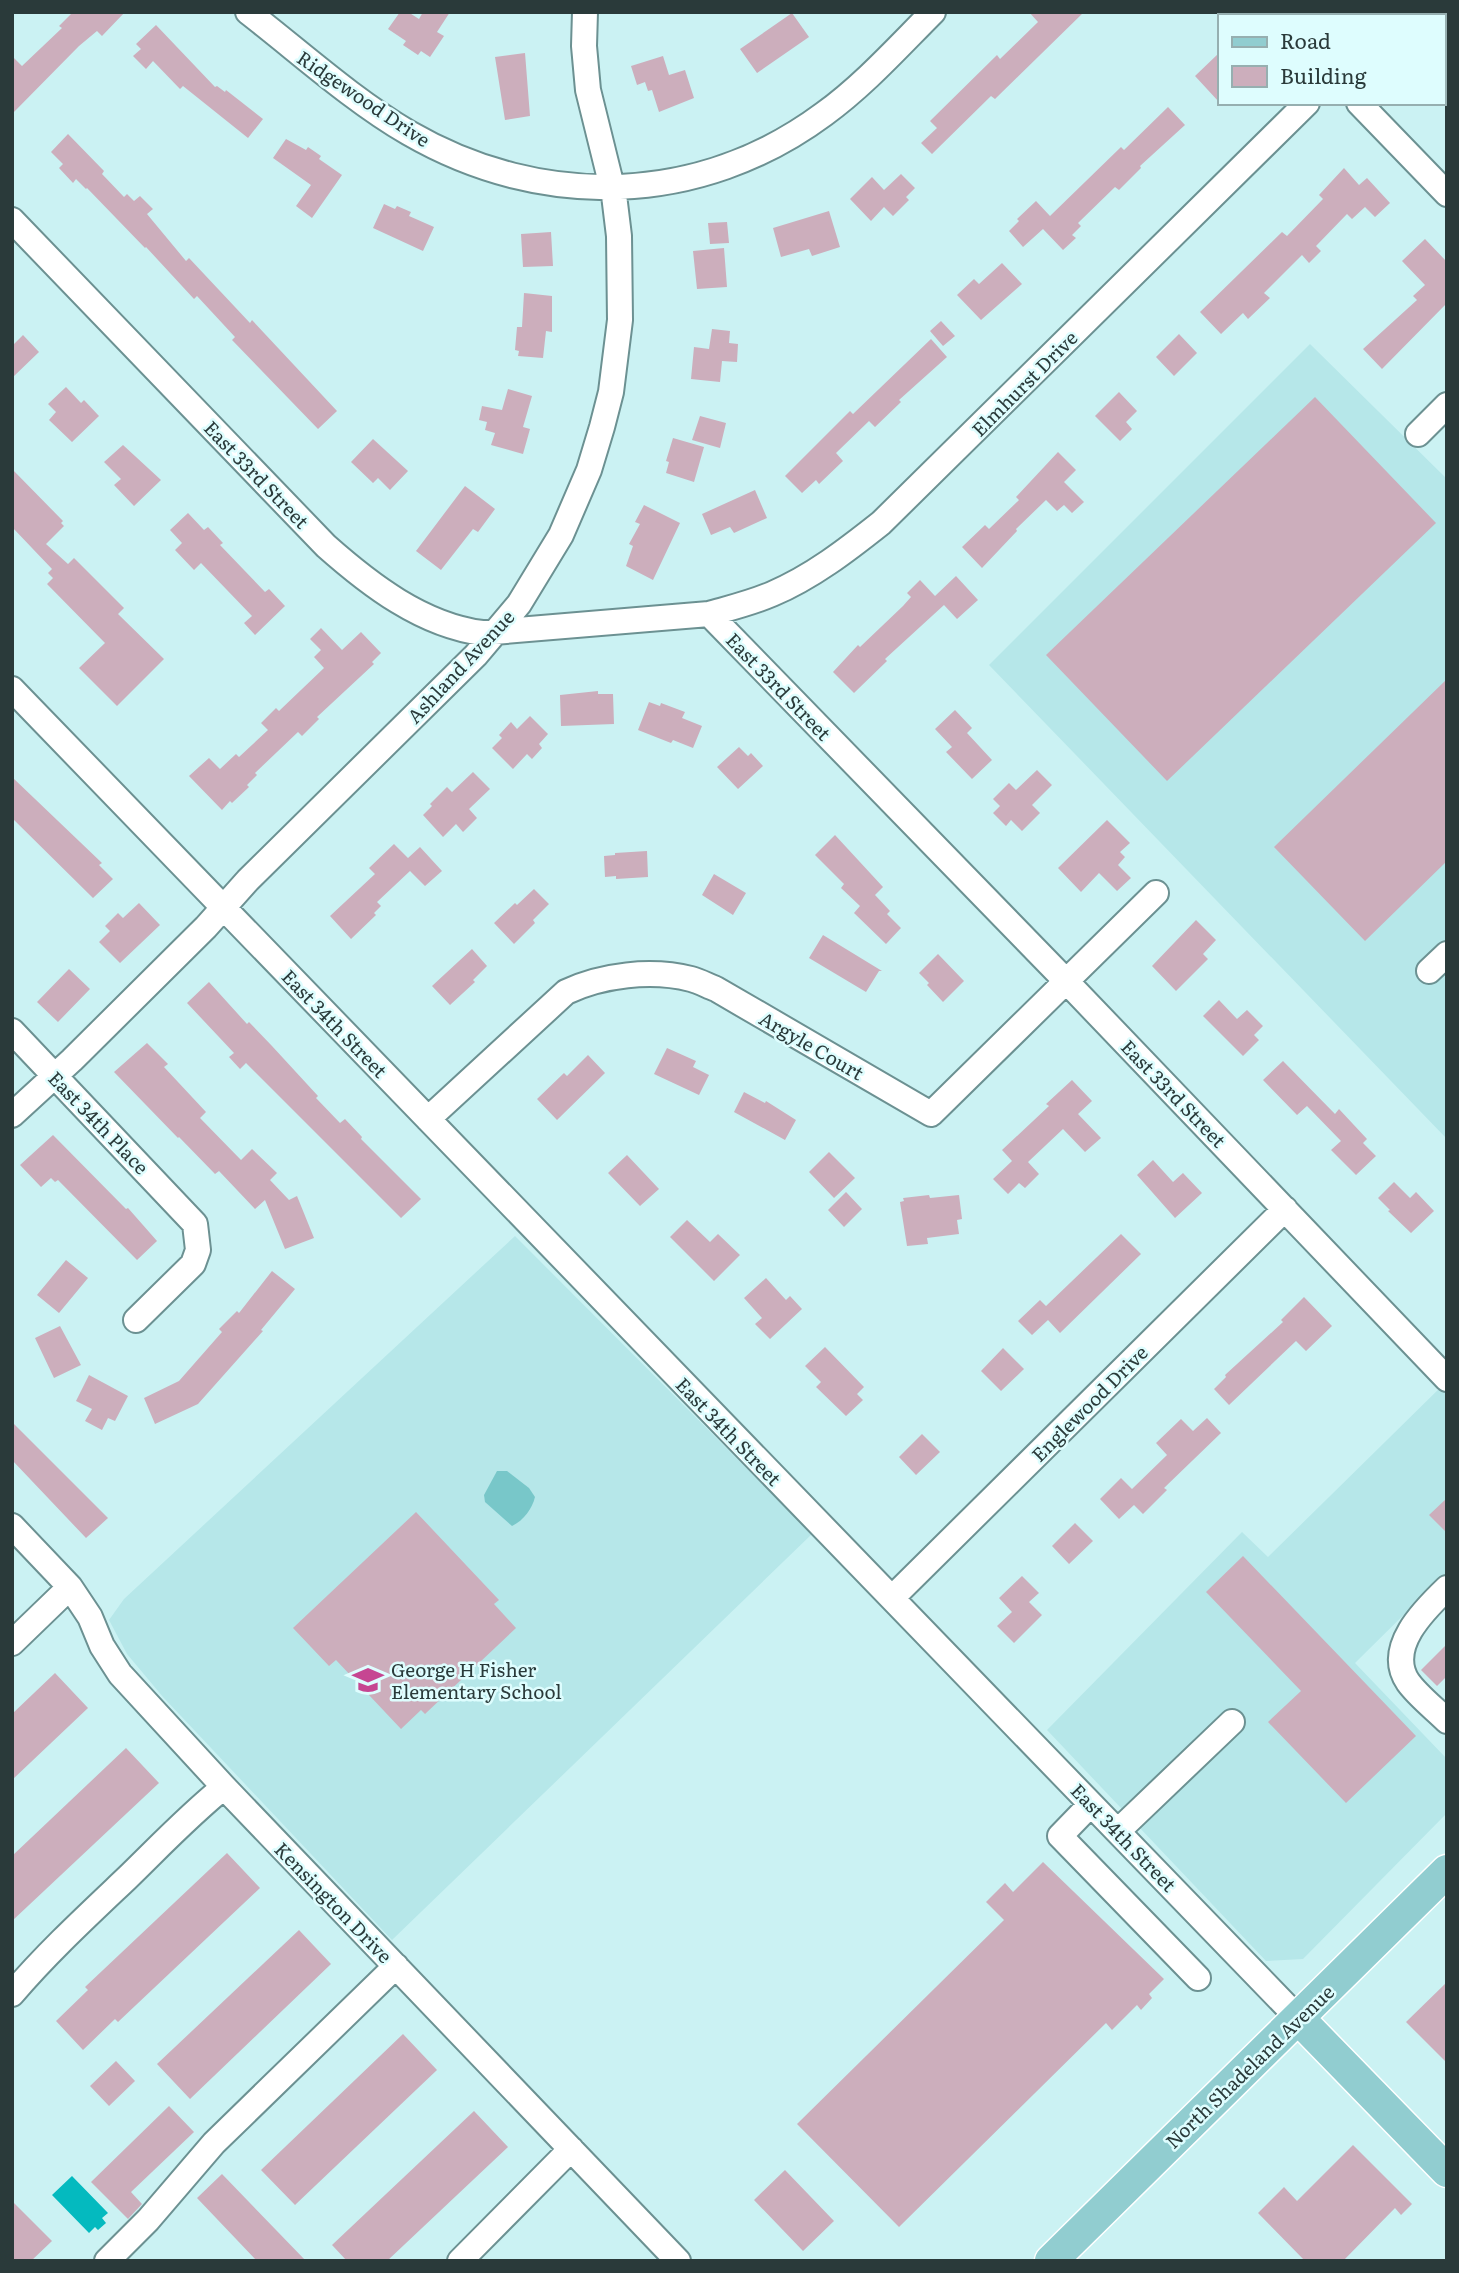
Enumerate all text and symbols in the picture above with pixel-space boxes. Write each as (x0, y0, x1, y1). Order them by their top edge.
legend (1218, 14, 1445, 105)
text: Road (1280, 24, 1331, 55)
street label: Ridgewood Drive (292, 43, 436, 153)
text: Building (1280, 59, 1367, 90)
street label: Elmhurst Drive (965, 324, 1083, 442)
street label: East 33rd Street (198, 414, 316, 535)
street label: Ashland Avenue (400, 603, 520, 729)
street label: East 33rd Street (720, 626, 838, 747)
street label: East 34th Street (276, 963, 394, 1084)
street label: Argyle Court (755, 1004, 870, 1086)
street label: East 33rd Street (1115, 1033, 1233, 1154)
street label: East 34th Place (42, 1064, 156, 1180)
street label: Englewood Drive (1024, 1338, 1154, 1468)
street label: East 34th Street (670, 1371, 788, 1492)
place label: George H Fisher Elementary School (391, 1655, 562, 1705)
school or university icon: George H Fisher Elementary School (351, 1663, 385, 1697)
street label: East 34th Street (1065, 1777, 1183, 1898)
street label: Kensington Drive (269, 1835, 399, 1969)
street label: North Shadeland Avenue (1158, 1978, 1340, 2154)

